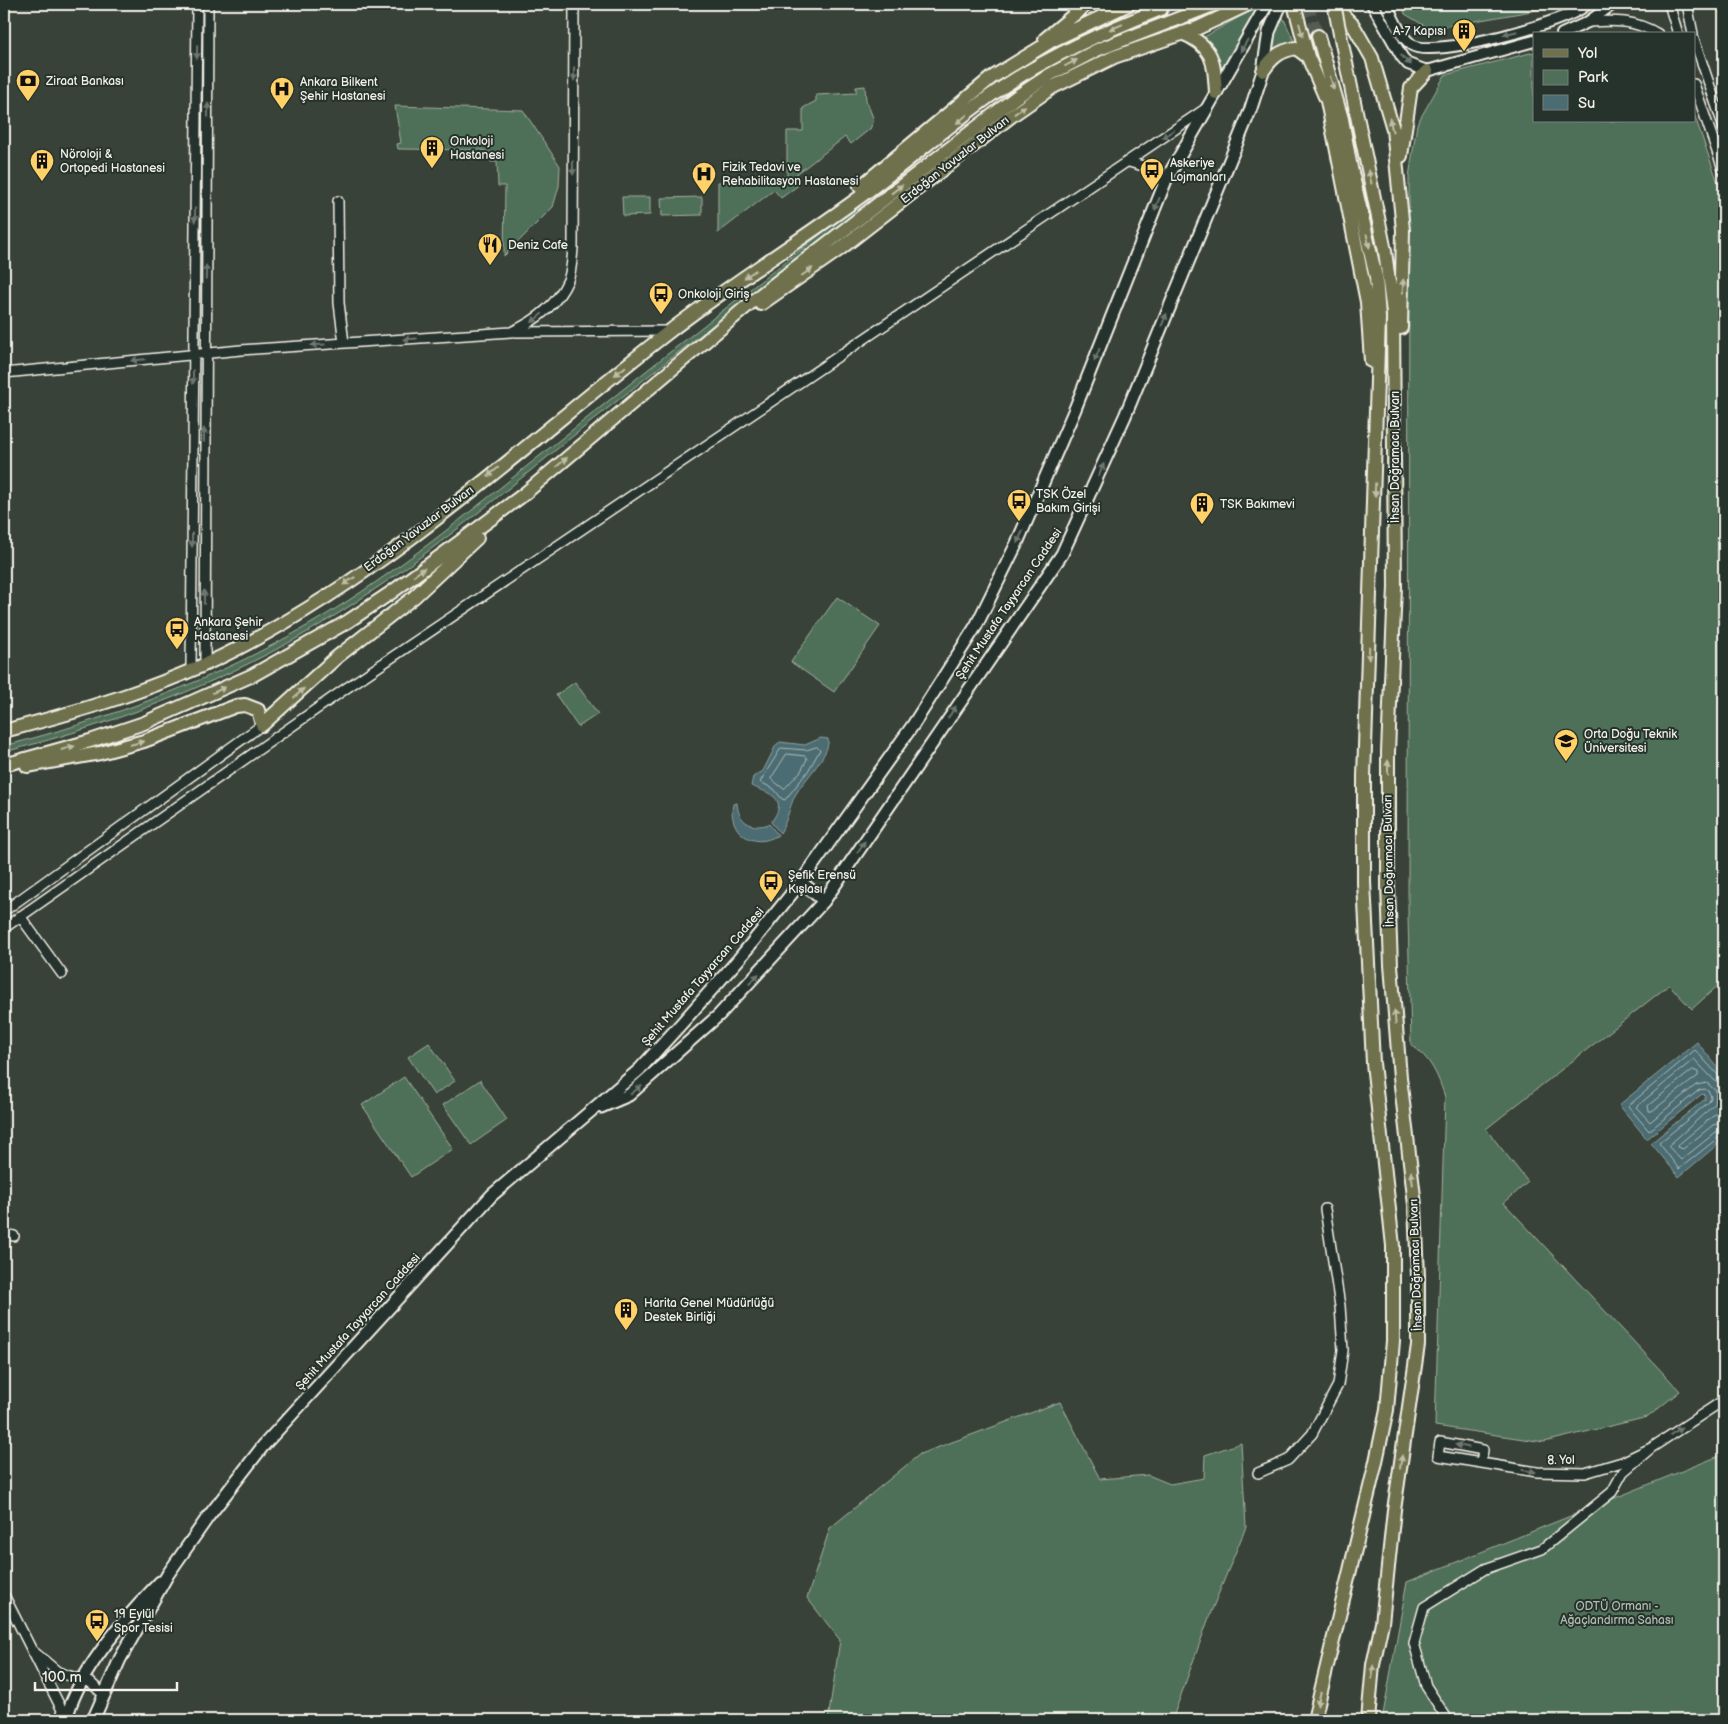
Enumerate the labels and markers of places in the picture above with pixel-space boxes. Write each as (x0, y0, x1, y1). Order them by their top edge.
building icon: A-7 Kapısı (1451, 18, 1477, 52)
place label: A-7 Kapısı (1393, 24, 1446, 39)
bank icon: Ziraat Bankası (15, 68, 41, 102)
place label: Ziraat Bankası (45, 74, 124, 89)
place label: Ankara Bilkent Şehir Hastanesi (300, 75, 386, 104)
hospital icon: Ankara Bilkent Şehir Hastanesi (269, 76, 295, 110)
place label: Onkoloji Hastanesi (450, 134, 504, 163)
building icon: Onkoloji Hastanesi (419, 135, 445, 169)
place label: Nöroloji & Ortopedi Hastanesi (60, 147, 165, 176)
building icon: Nöroloji & Ortopedi Hastanesi (29, 148, 55, 182)
place label: Askeriye Lojmanları (1170, 156, 1226, 185)
bus stop icon: Askeriye Lojmanları (1139, 157, 1165, 191)
place label: Fizik Tedavi ve Rehabilitasyon Hastanesi (722, 160, 859, 189)
hospital icon: Fizik Tedavi ve Rehabilitasyon Hastanesi (691, 161, 717, 195)
restaurant icon: Deniz Cafe (477, 232, 503, 266)
place label: Deniz Cafe (508, 238, 568, 253)
bus stop icon: Onkoloji Giriş (648, 281, 674, 315)
place label: Onkoloji Giriş (678, 287, 749, 302)
place label: TSK Özel Bakım Girişi (1036, 486, 1101, 516)
bus stop icon: TSK Özel Bakım Girişi (1006, 488, 1032, 522)
building icon: TSK Bakımevi (1189, 491, 1215, 525)
place label: TSK Bakımevi (1220, 497, 1295, 512)
place label: Ankara Şehir Hastanesi (194, 615, 263, 644)
bus stop icon: Ankara Şehir Hastanesi (164, 616, 190, 650)
place label: Orta Doğu Teknik Üniversitesi (1584, 727, 1677, 756)
school or university icon: Orta Doğu Teknik Üniversitesi (1553, 728, 1579, 762)
place label: Şefik Erensü Kışlası (788, 868, 856, 897)
bus stop icon: Şefik Erensü Kışlası (758, 869, 784, 903)
place label: Harita Genel Müdürlüğü Destek Birliği (644, 1296, 774, 1325)
building icon: Harita Genel Müdürlüğü Destek Birliği (613, 1297, 639, 1331)
place label: 19 Eylül Spor Tesisi (114, 1607, 173, 1636)
bus stop icon: 19 Eylül Spor Tesisi (84, 1608, 110, 1642)

